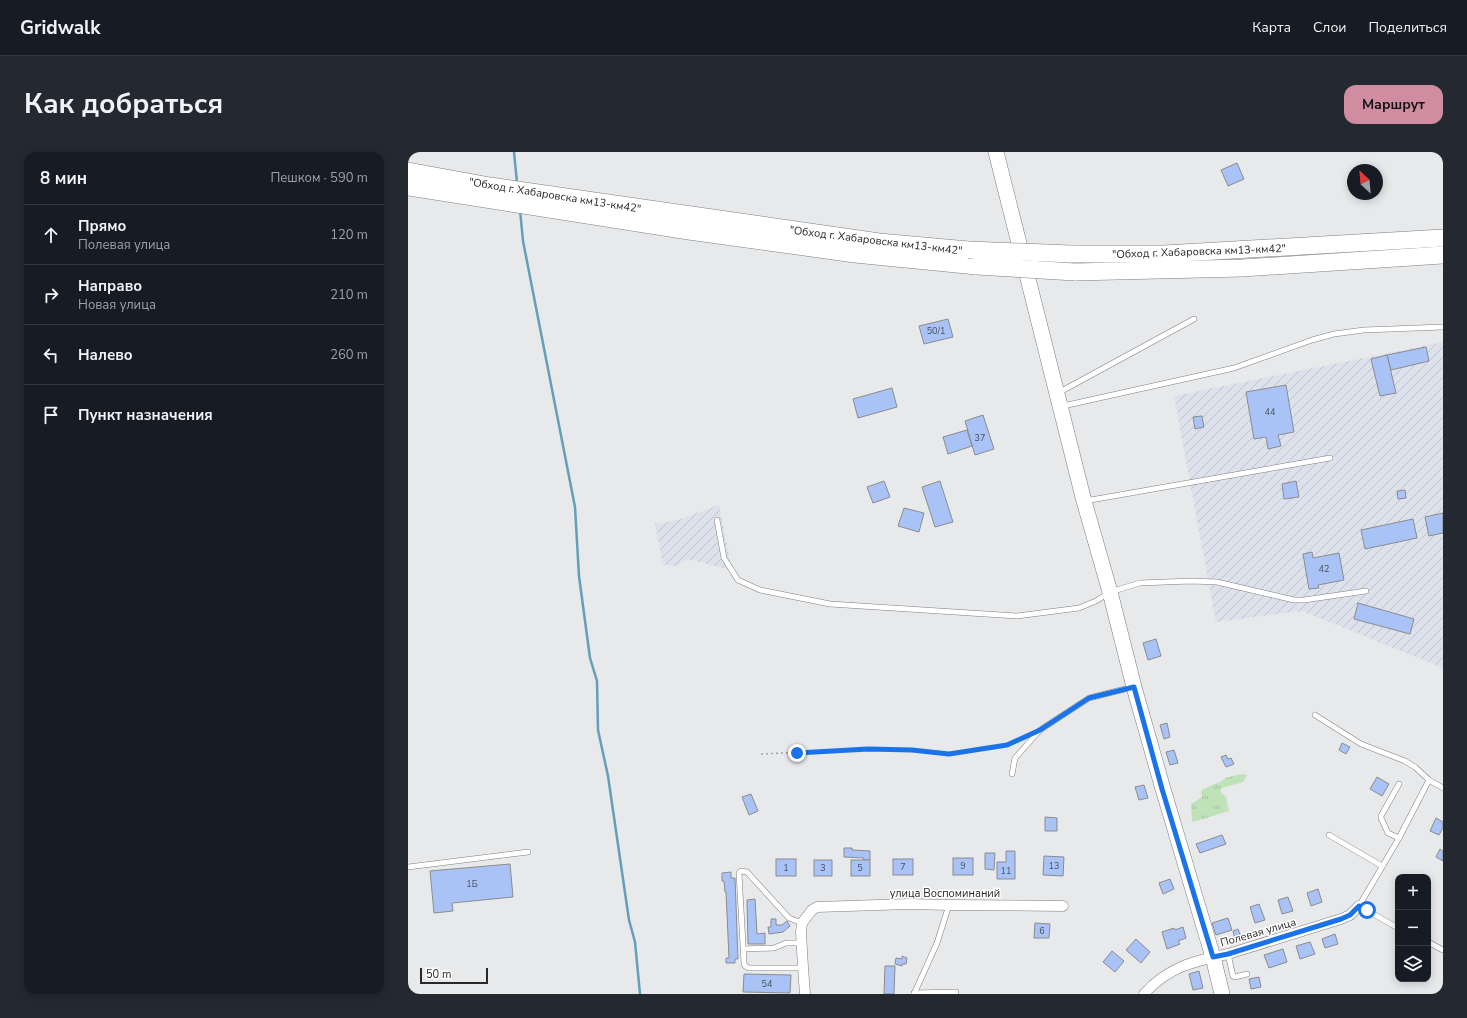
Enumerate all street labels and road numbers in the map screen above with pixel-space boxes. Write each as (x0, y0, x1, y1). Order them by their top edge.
street label: "Обход г. Хабаровска км13-км42" (468, 174, 642, 217)
street label: "Обход г. Хабаровска км13-км42" (789, 222, 963, 259)
street label: "Обход г. Хабаровска км13-км42" (1112, 241, 1286, 262)
street label: улица Воспоминаний (890, 886, 1000, 901)
street label: Полевая улица (1219, 914, 1298, 950)

